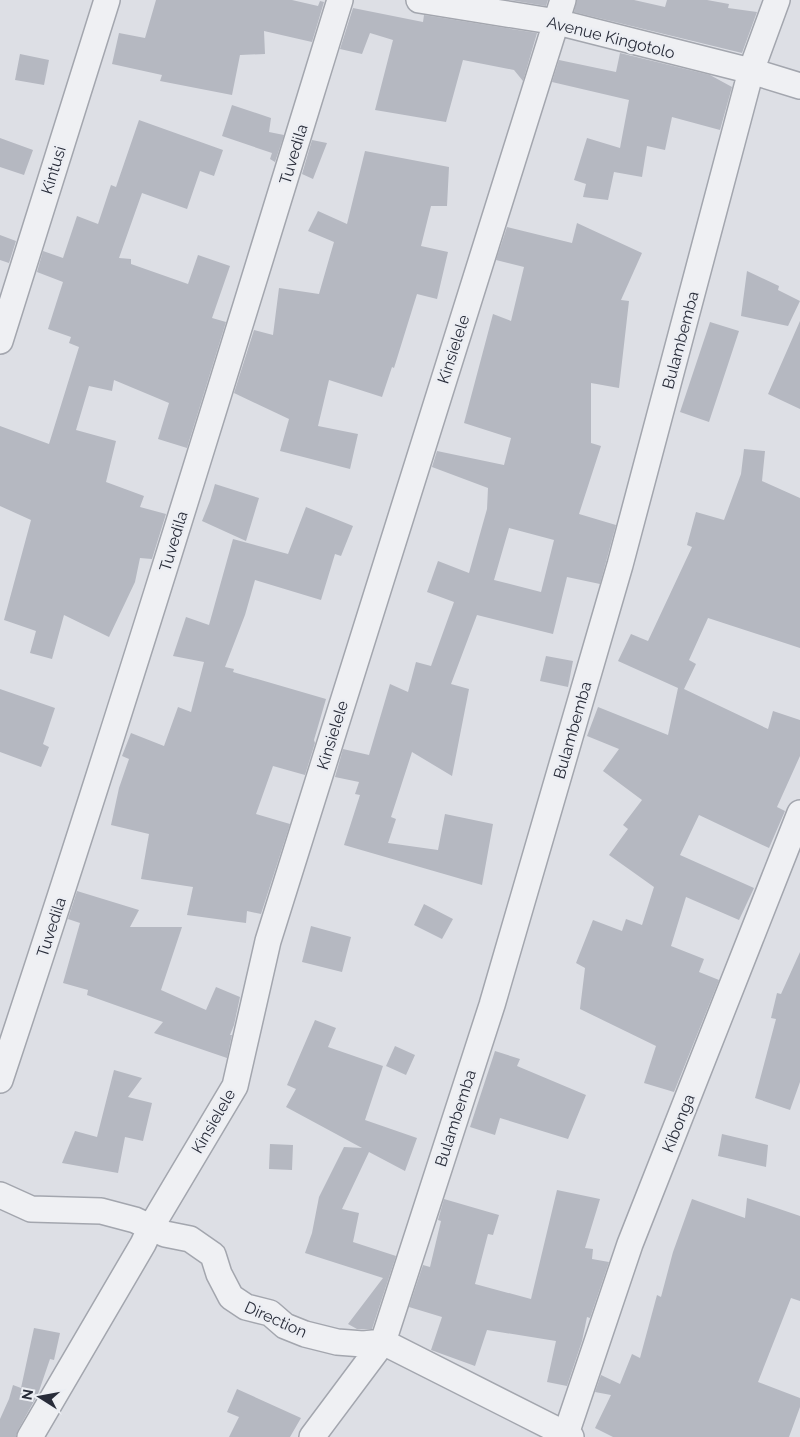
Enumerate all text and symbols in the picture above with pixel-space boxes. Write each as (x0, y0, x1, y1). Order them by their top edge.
street label: Avenue Kingotolo (545, 12, 677, 63)
street label: Tuvedila (275, 122, 312, 187)
street label: Kintusi (37, 144, 70, 196)
street label: Bulambemba (658, 289, 703, 391)
street label: Kinsielele (433, 312, 474, 386)
street label: Tuvedila (155, 509, 192, 574)
street label: Bulambemba (549, 679, 595, 781)
street label: Kinsielele (313, 698, 352, 772)
street label: Tuvedila (33, 895, 70, 960)
street label: Bulambemba (431, 1067, 480, 1169)
street label: Kinsielele (187, 1086, 239, 1157)
street label: Kibonga (658, 1091, 699, 1155)
street label: Direction (242, 1297, 310, 1342)
north arrow (15, 1372, 65, 1422)
text: N (18, 1388, 36, 1401)

